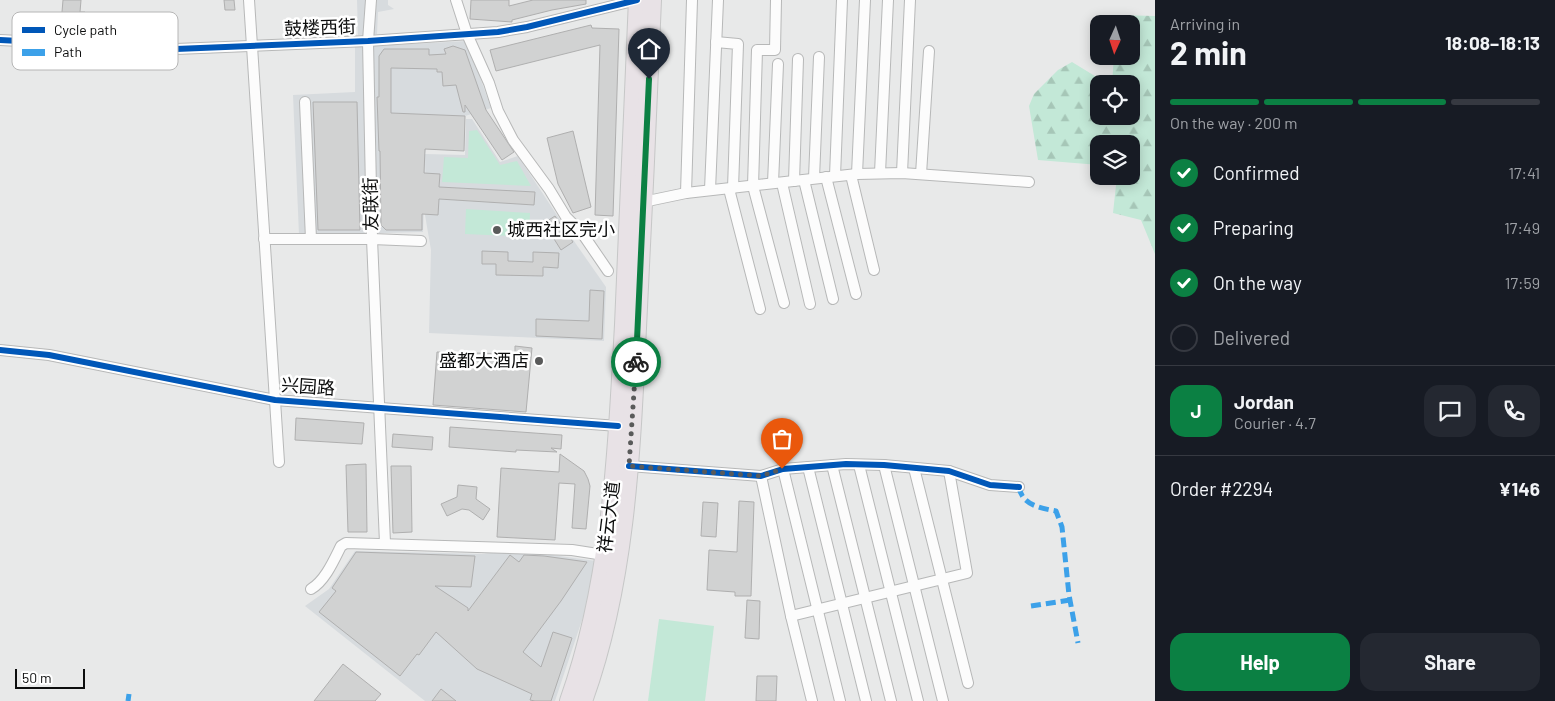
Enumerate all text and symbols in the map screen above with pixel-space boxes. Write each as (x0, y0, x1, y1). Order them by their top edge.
legend (12, 12, 178, 70)
text: Arriving in (1170, 14, 1240, 33)
street label: 鼓楼西街 (284, 15, 356, 39)
north arrow (1090, 15, 1140, 65)
map controls (1090, 15, 1140, 185)
text: Cycle path (54, 21, 117, 38)
pin (628, 28, 670, 79)
text: 18:08–18:13 (1445, 31, 1540, 54)
text: 2 min (1170, 33, 1247, 71)
icon: home (635, 35, 663, 63)
text: Path (54, 43, 82, 60)
button: locate (1090, 75, 1140, 125)
text: On the way · 200 m (1170, 113, 1298, 132)
button: layers (1090, 135, 1140, 185)
icon: check (1170, 159, 1198, 187)
text: Confirmed (1213, 161, 1300, 184)
text: 17:41 (1508, 163, 1540, 182)
street label: 友联街 (359, 177, 381, 231)
icon: check (1170, 214, 1198, 242)
text: Preparing (1213, 216, 1294, 239)
place label: 城西社区完小 (507, 218, 615, 240)
text: 17:49 (1504, 218, 1540, 237)
marker: 城西社区完小 (491, 224, 503, 236)
icon: check (1170, 269, 1198, 297)
text: On the way (1213, 271, 1302, 294)
text: 17:59 (1505, 273, 1540, 292)
text: Delivered (1213, 326, 1290, 349)
courier (611, 337, 661, 387)
icon: bike (622, 348, 650, 376)
place label: 盛都大酒店 (439, 349, 529, 371)
marker: 盛都大酒店 (533, 355, 545, 367)
street label: 兴园路 (280, 373, 336, 399)
button: chat (1424, 385, 1476, 437)
button: phone (1488, 385, 1540, 437)
text: Jordan (1234, 390, 1294, 413)
text: J (1190, 399, 1202, 422)
text: Courier · 4.7 (1234, 413, 1316, 432)
pin (761, 418, 803, 469)
icon: bag (768, 425, 796, 453)
text: Order #2294 (1170, 477, 1273, 500)
text: ¥146 (1499, 477, 1540, 500)
street label: 祥云大道 (593, 480, 623, 554)
button: Help (1170, 633, 1350, 691)
button: Share (1360, 633, 1540, 691)
scale bar (15, 666, 85, 689)
text: 50 m (22, 669, 51, 686)

